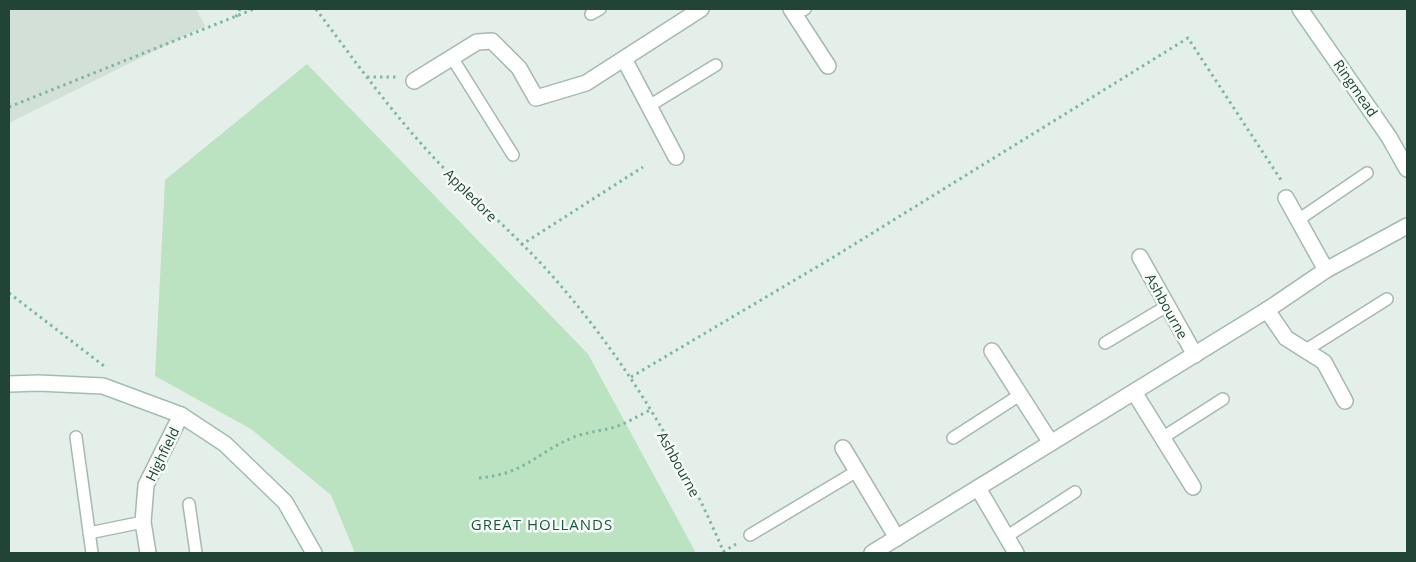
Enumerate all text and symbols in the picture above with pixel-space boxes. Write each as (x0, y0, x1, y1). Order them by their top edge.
street label: Ringmead (1329, 56, 1383, 120)
street label: Appledore (440, 164, 502, 226)
street label: Ashbourne (1141, 270, 1193, 342)
street label: Highfield (141, 424, 183, 484)
street label: Ashbourne (653, 428, 705, 500)
district label: GREAT HOLLANDS (471, 514, 613, 534)

